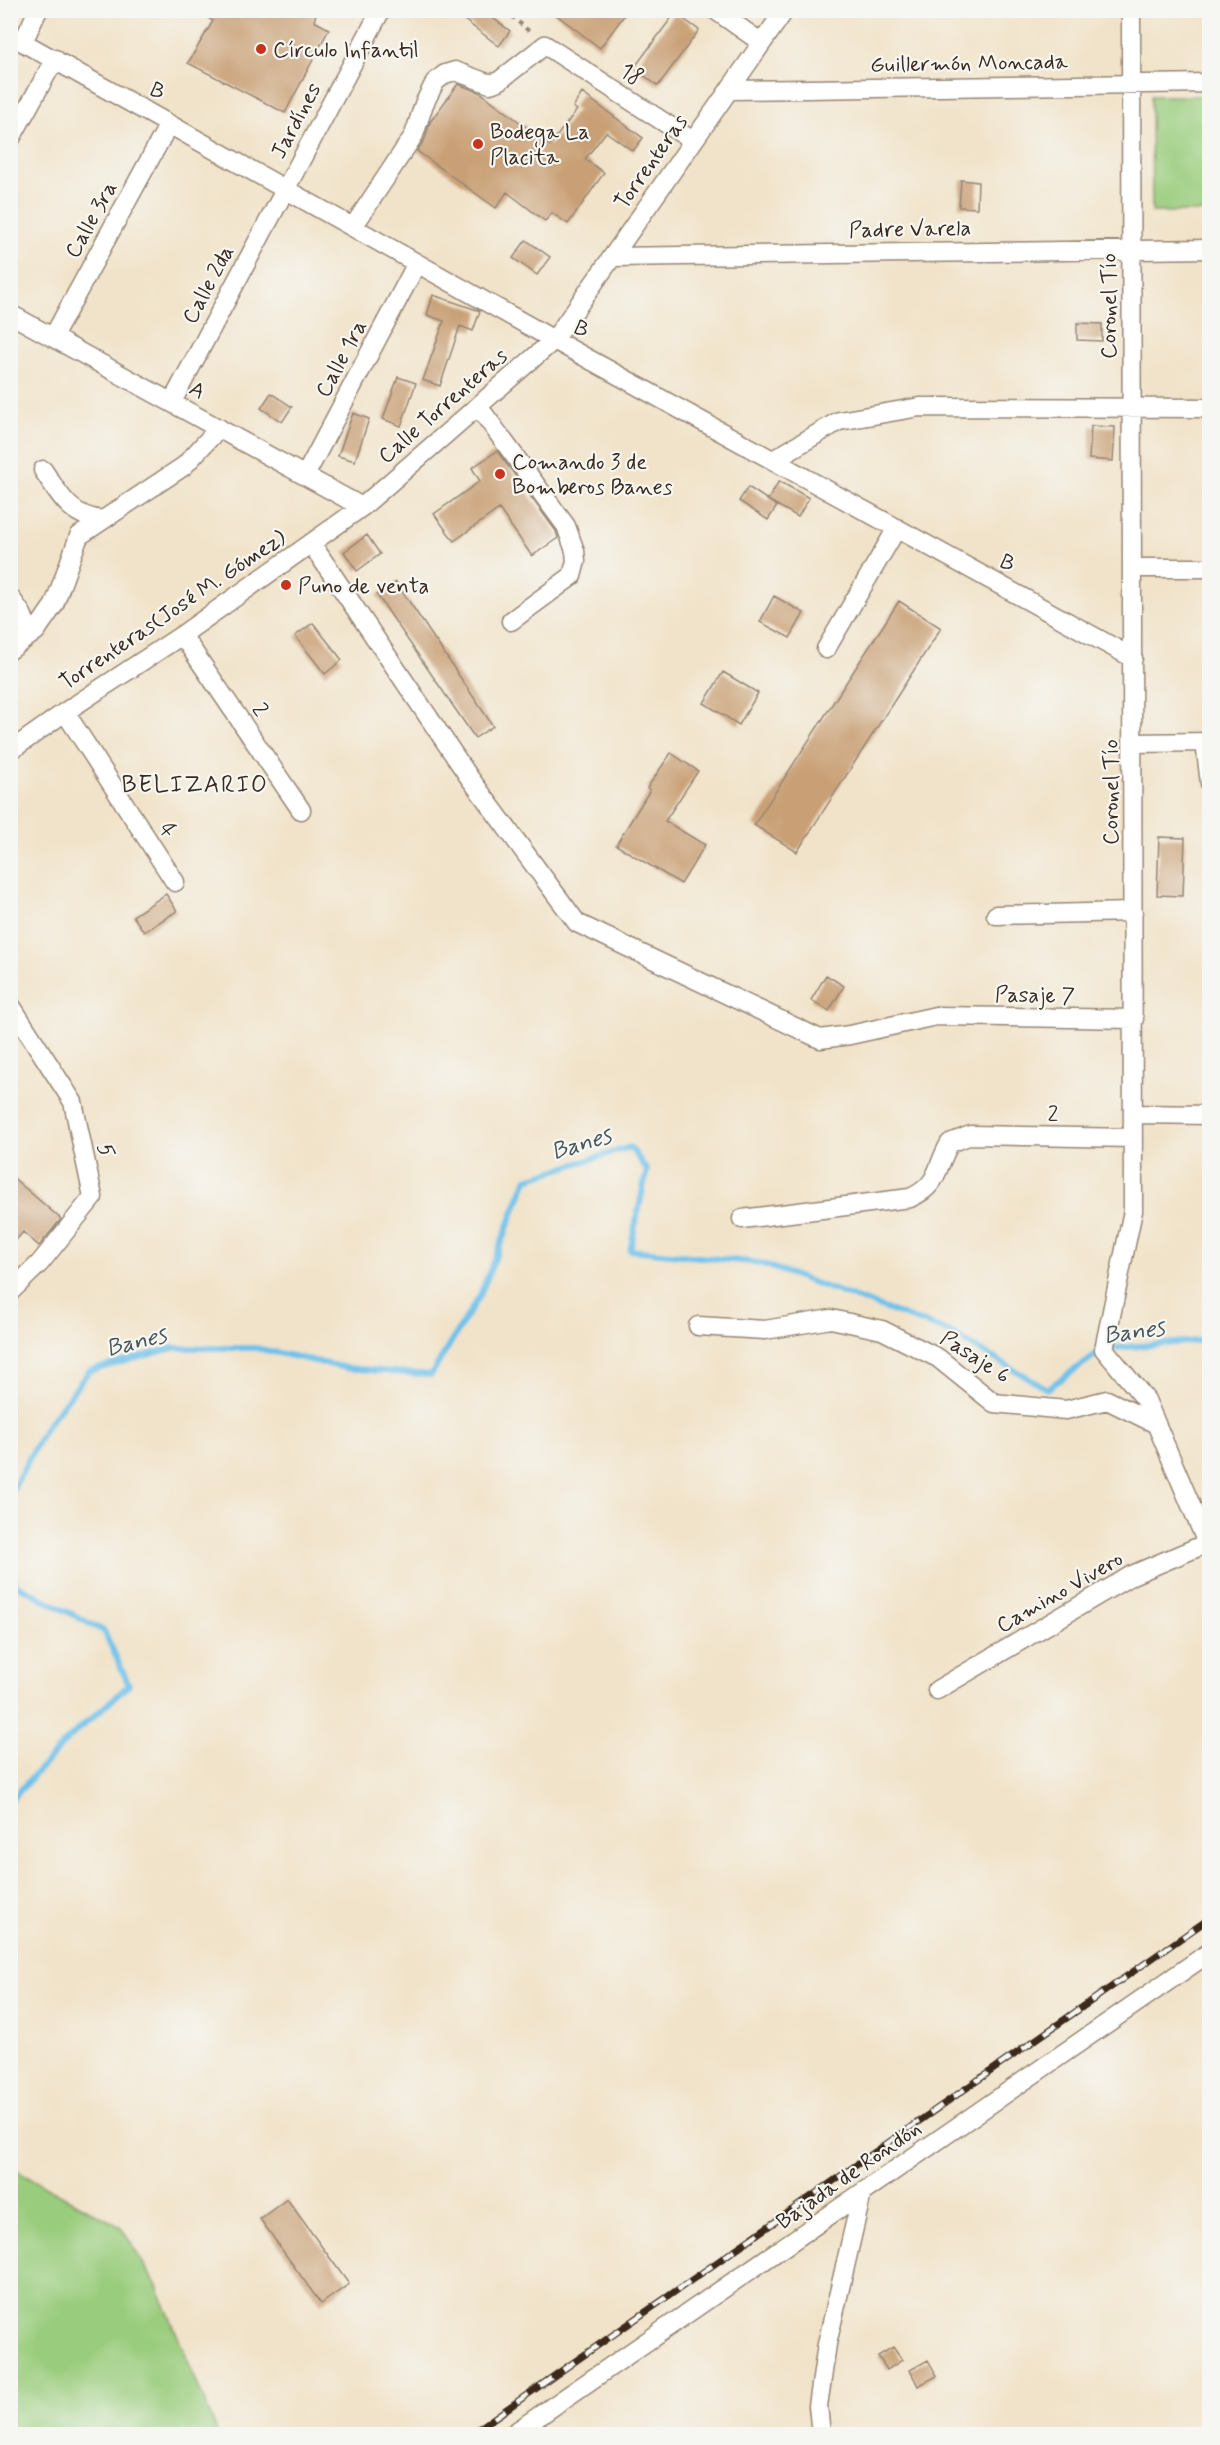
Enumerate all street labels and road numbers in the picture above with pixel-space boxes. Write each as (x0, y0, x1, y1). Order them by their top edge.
street label: Guillermón Moncada (870, 48, 1069, 80)
street label: 18 (614, 57, 648, 92)
street label: B (144, 76, 170, 107)
street label: Jardínes (265, 78, 328, 164)
street label: Torrenteras (609, 109, 695, 215)
street label: Calle 3ra (59, 177, 124, 263)
street label: Padre Varela (849, 215, 971, 245)
street label: Calle 2da (177, 241, 241, 329)
street label: Coronel Tío (1096, 253, 1124, 359)
street label: B (568, 314, 594, 345)
street label: Calle 1ra (310, 315, 374, 402)
street label: Calle Torrenteras (373, 342, 514, 470)
street label: A (184, 375, 210, 406)
street label: Torrenteras(José M. Gómez) (54, 524, 292, 697)
street label: B (994, 548, 1020, 579)
street label: 2 (245, 698, 274, 723)
street label: Coronel Tío (1098, 739, 1126, 845)
street label: 4 (152, 817, 183, 843)
street label: Pasaje 7 (995, 981, 1075, 1011)
street label: 2 (1047, 1101, 1059, 1129)
street label: 5 (90, 1141, 120, 1160)
street label: Pasaje 6 (935, 1325, 1015, 1391)
street label: Camino Vivero (992, 1545, 1128, 1640)
street label: Bajada de Rondón (771, 2115, 928, 2237)

